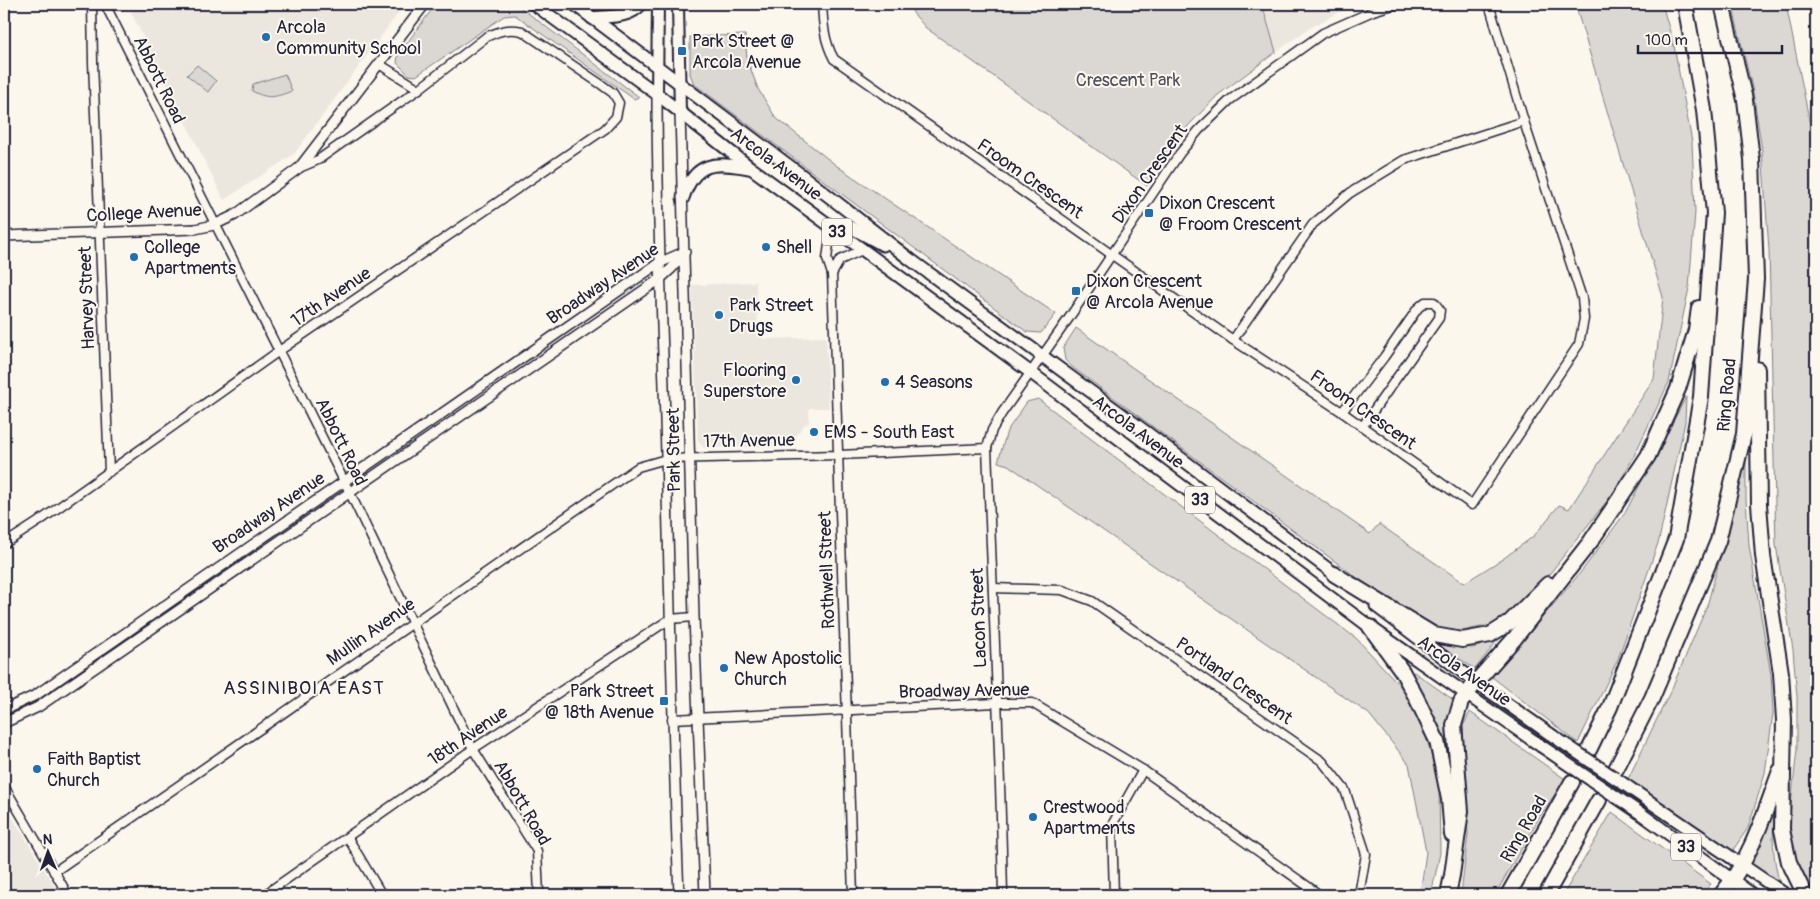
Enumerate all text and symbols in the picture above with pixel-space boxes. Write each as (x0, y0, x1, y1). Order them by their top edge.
place label: Arcola Community School (276, 16, 421, 60)
scale bar (1638, 22, 1781, 54)
place label: Park Street @ Arcola Avenue (692, 30, 801, 74)
marker: Arcola Community School (260, 31, 272, 43)
text: 100 m (1645, 31, 1688, 50)
street label: Abbott Road (128, 32, 190, 128)
marker: Park Street @ Arcola Avenue (676, 45, 688, 57)
park label: Crescent Park (1076, 69, 1181, 92)
street label: Dixon Crescent (1107, 119, 1193, 228)
street label: Arcola Avenue (726, 122, 826, 206)
street label: Froom Crescent (972, 134, 1088, 225)
place label: Dixon Crescent @ Froom Crescent (1159, 192, 1303, 236)
street label: College Avenue (86, 198, 202, 228)
marker: Dixon Crescent @ Froom Crescent (1143, 207, 1155, 219)
road number: 33 (822, 218, 852, 246)
place label: College Apartments (144, 236, 236, 280)
place label: Shell (776, 236, 812, 259)
street label: Broadway Avenue (542, 238, 664, 330)
marker: Shell (760, 241, 772, 253)
street label: Harvey Street (74, 245, 100, 350)
marker: College Apartments (128, 251, 140, 263)
street label: 17th Avenue (287, 262, 375, 332)
place label: Dixon Crescent @ Arcola Avenue (1086, 270, 1213, 314)
marker: Dixon Crescent @ Arcola Avenue (1070, 285, 1082, 297)
place label: Park Street Drugs (729, 294, 814, 338)
marker: Park Street Drugs (713, 309, 725, 321)
street label: Ring Road (1712, 357, 1742, 433)
place label: Flooring Superstore (703, 359, 786, 403)
street label: Froom Crescent (1305, 365, 1421, 456)
place label: 4 Seasons (895, 371, 973, 394)
marker: Flooring Superstore (790, 374, 802, 386)
marker: 4 Seasons (879, 376, 891, 388)
street label: Arcola Avenue (1088, 390, 1188, 474)
street label: Abbott Road (310, 394, 372, 490)
street label: Park Street (662, 407, 686, 492)
place label: EMS - South East (824, 421, 955, 444)
marker: EMS - South East (808, 426, 820, 438)
street label: 17th Avenue (703, 429, 795, 453)
street label: Broadway Avenue (208, 467, 330, 559)
road number: 33 (1185, 486, 1215, 514)
street label: Rothwell Street (813, 510, 841, 629)
street label: Lacon Street (966, 567, 992, 668)
street label: Mullin Avenue (322, 593, 420, 671)
street label: Arcola Avenue (1413, 630, 1515, 712)
street label: Portland Crescent (1171, 632, 1297, 730)
place label: New Apostolic Church (734, 647, 843, 691)
marker: New Apostolic Church (718, 662, 730, 674)
district label: ASSINIBOIA EAST (223, 676, 385, 700)
street label: Broadway Avenue (899, 678, 1030, 704)
place label: Park Street @ 18th Avenue (545, 680, 655, 724)
marker: Park Street @ 18th Avenue (658, 695, 670, 707)
street label: 18th Avenue (424, 701, 512, 771)
place label: Faith Baptist Church (47, 748, 141, 792)
street label: Abbott Road (488, 756, 556, 850)
marker: Faith Baptist Church (31, 763, 43, 775)
street label: Ring Road (1496, 791, 1552, 867)
place label: Crestwood Apartments (1043, 796, 1135, 840)
marker: Crestwood Apartments (1027, 811, 1039, 823)
north arrow (22, 826, 72, 876)
text: N (43, 831, 53, 848)
road number: 33 (1671, 834, 1701, 860)

